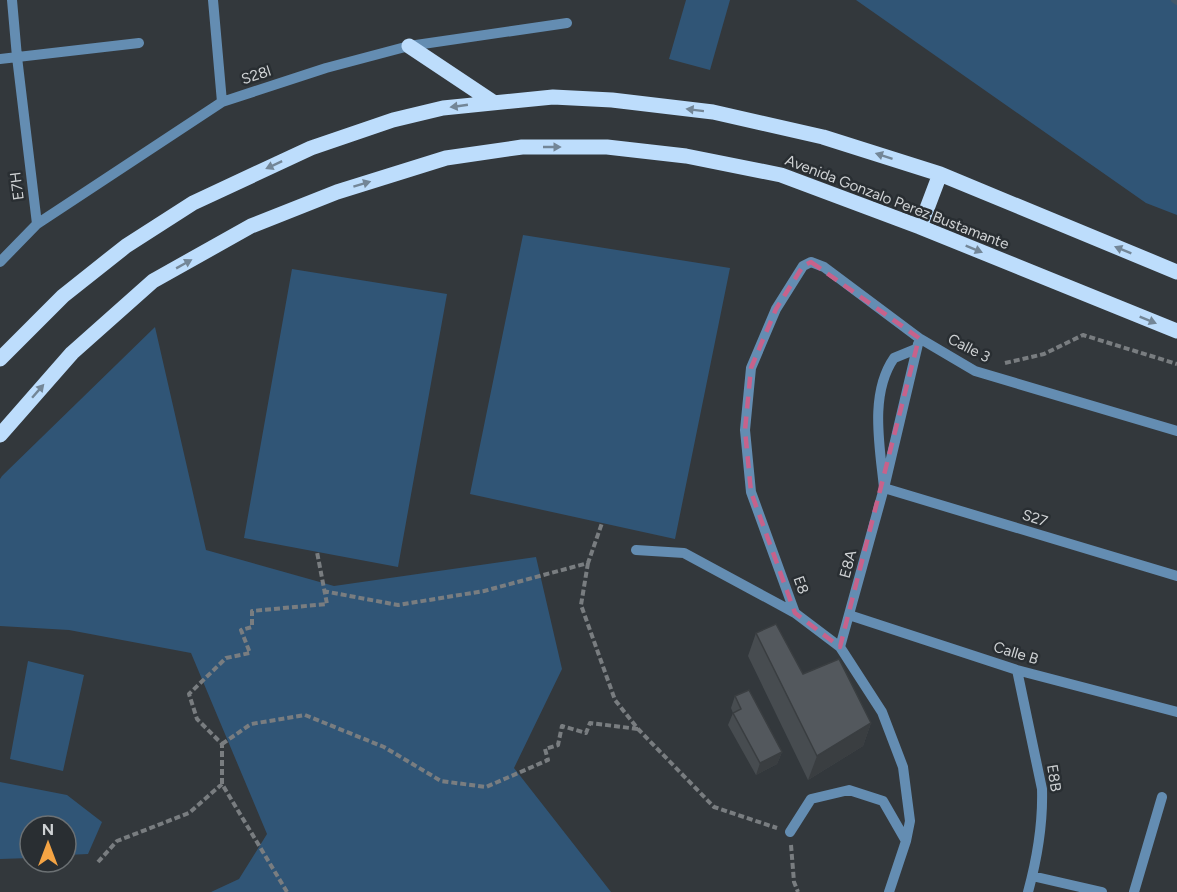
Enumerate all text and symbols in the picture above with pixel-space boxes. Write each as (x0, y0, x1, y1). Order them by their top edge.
street label: S28l (239, 62, 273, 88)
one-way arrow (449, 102, 468, 111)
one-way arrow (685, 105, 704, 115)
one-way arrow (542, 142, 561, 152)
street label: Avenida Gonzalo Perez Bustamante (782, 151, 1012, 253)
one-way arrow (875, 151, 893, 161)
one-way arrow (265, 160, 282, 169)
street label: E7H (6, 171, 28, 201)
one-way arrow (353, 179, 371, 189)
one-way arrow (965, 245, 983, 254)
one-way arrow (1114, 245, 1132, 254)
one-way arrow (176, 259, 193, 269)
one-way arrow (1140, 315, 1158, 325)
street label: Calle 3 (945, 330, 993, 366)
one-way arrow (32, 383, 45, 399)
street label: S27 (1020, 506, 1050, 530)
street label: E8A (836, 548, 860, 580)
street label: E8 (789, 573, 813, 597)
street label: Calle B (991, 638, 1041, 668)
street label: E8B (1043, 763, 1065, 793)
north arrow (18, 814, 78, 874)
text: N (42, 820, 54, 839)

